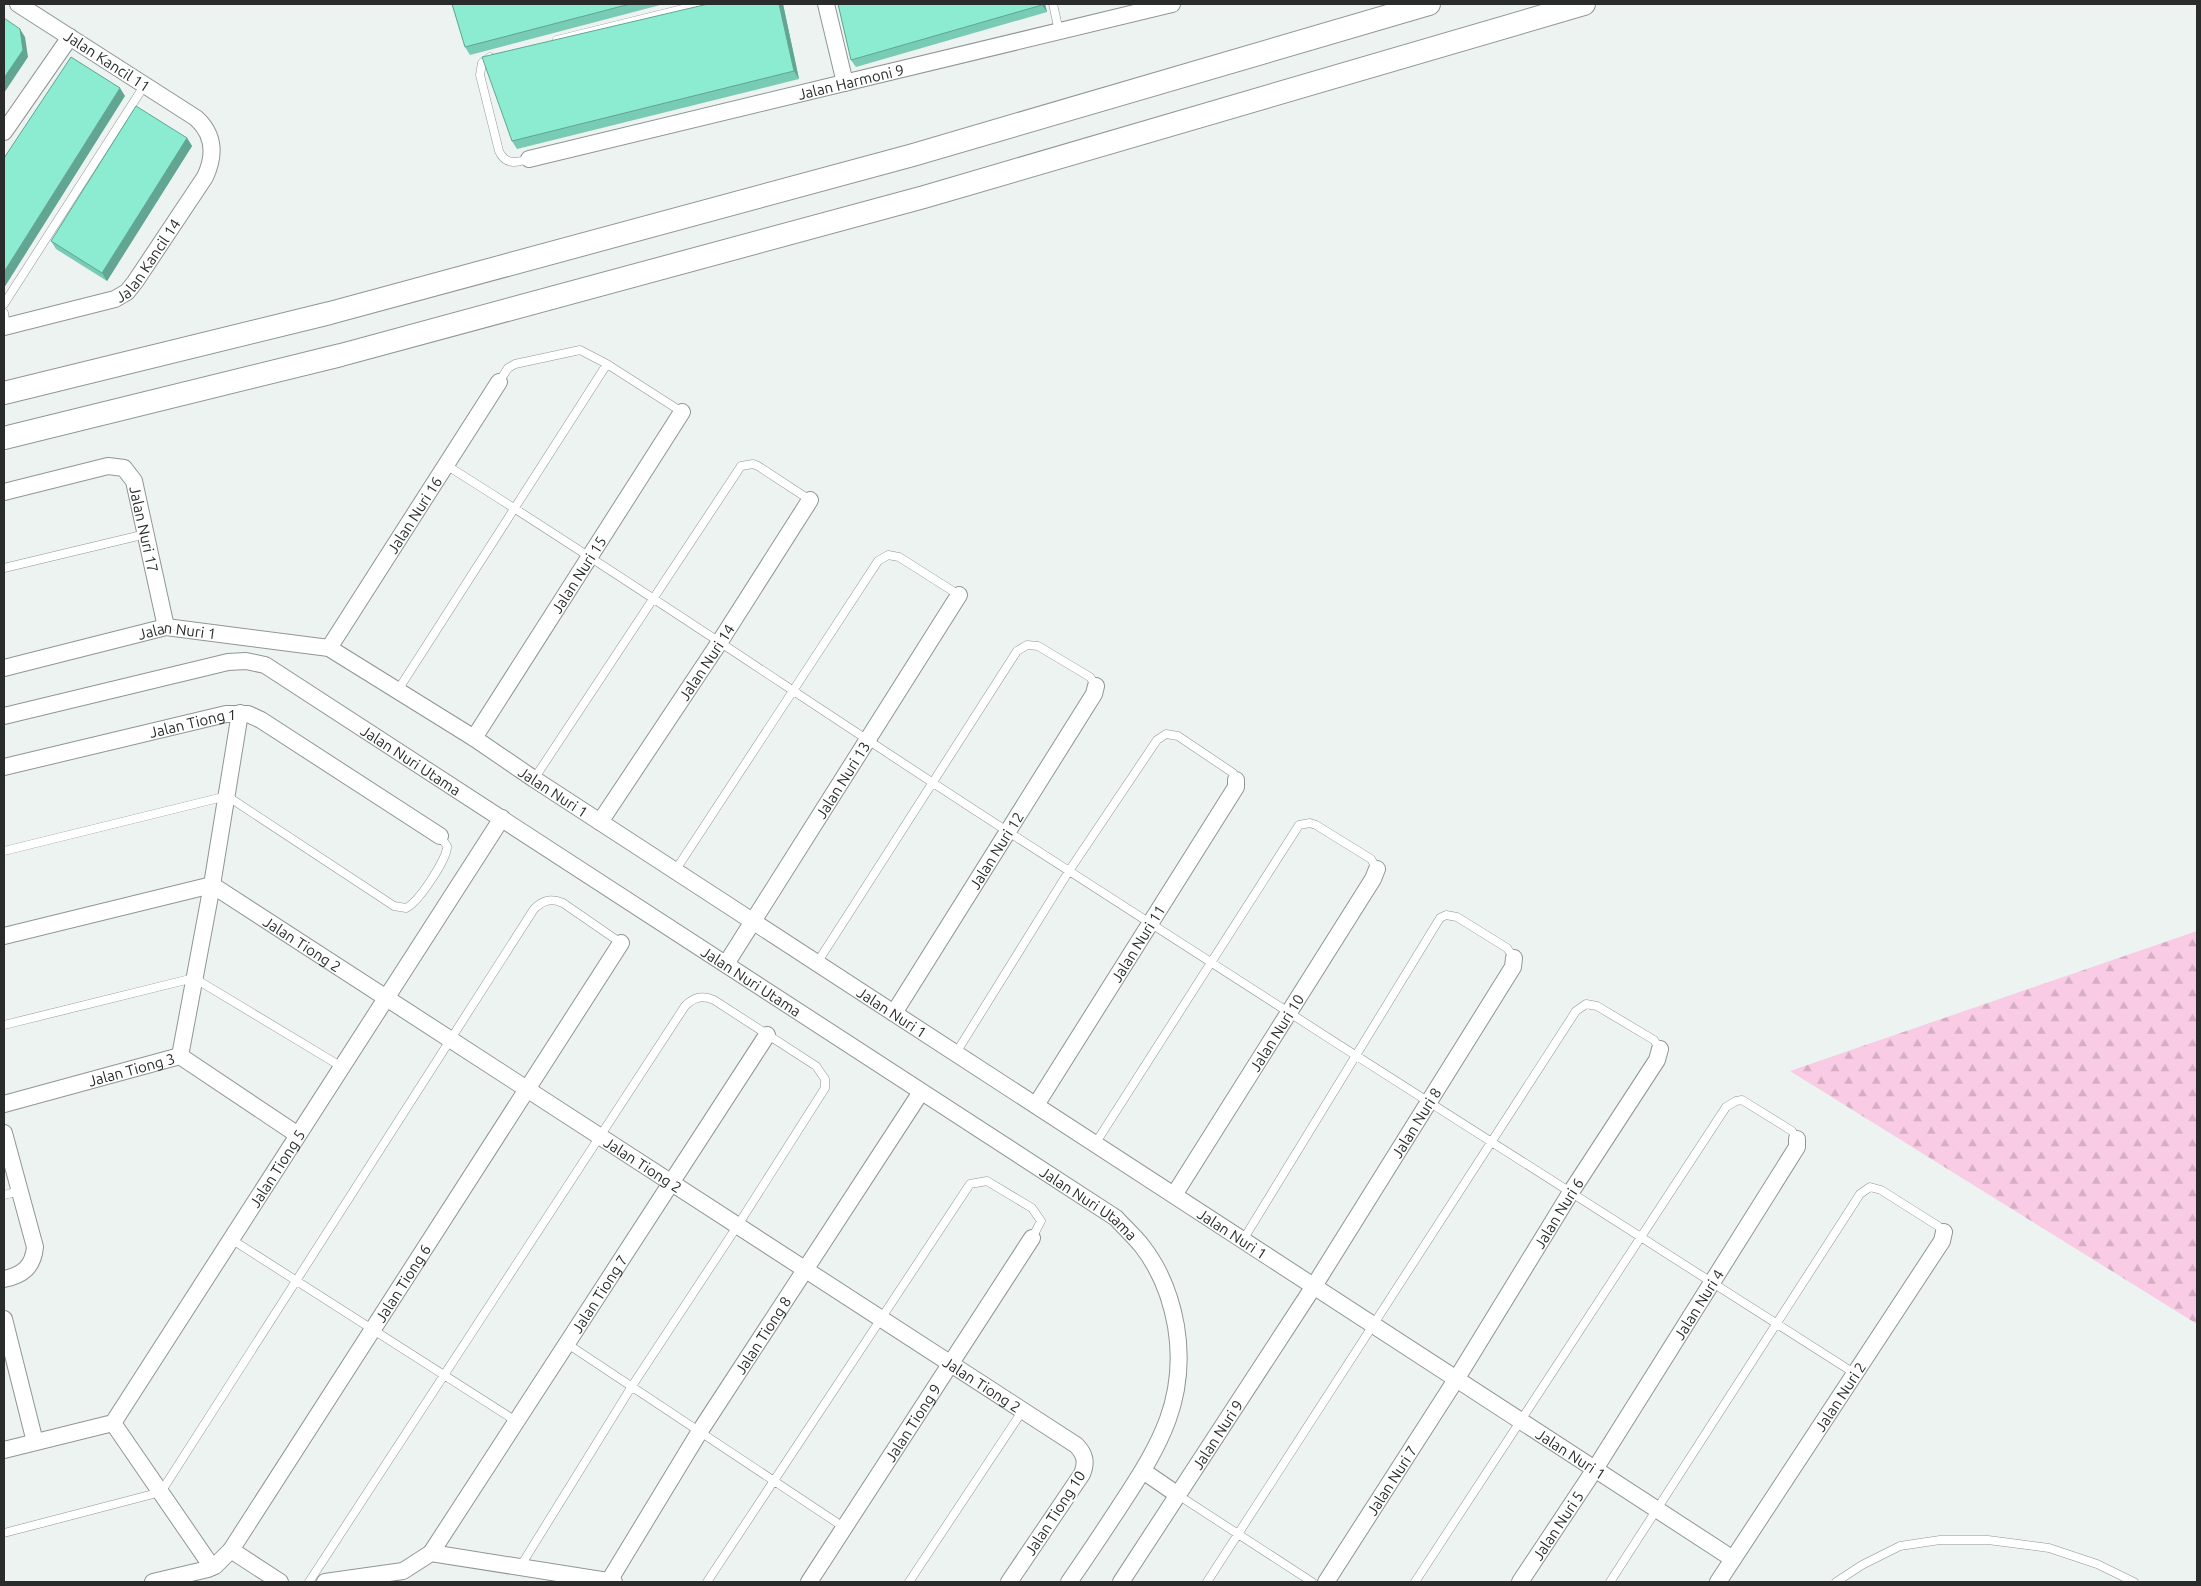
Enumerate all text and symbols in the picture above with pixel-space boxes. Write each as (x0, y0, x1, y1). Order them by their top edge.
street label: Jalan Kancil 11 (61, 27, 153, 95)
street label: Jalan Harmoni 9 (796, 60, 906, 102)
street label: Jalan Kancil 14 (112, 215, 183, 305)
street label: Jalan Nuri 16 (383, 473, 445, 556)
street label: Jalan Nuri 17 (127, 484, 162, 574)
street label: Jalan Nuri 15 (548, 533, 609, 616)
street label: Jalan Nuri 1 (136, 618, 217, 642)
street label: Jalan Nuri 14 (675, 621, 737, 703)
street label: Jalan Tiong 1 (147, 706, 236, 741)
street label: Jalan Nuri Utama (358, 721, 464, 798)
street label: Jalan Nuri 13 (812, 738, 873, 821)
street label: Jalan Nuri 1 (516, 763, 591, 820)
street label: Jalan Nuri 12 (965, 809, 1027, 892)
street label: Jalan Nuri 11 (1107, 902, 1168, 985)
street label: Jalan Tiong 2 (261, 912, 344, 975)
street label: Jalan Nuri Utama (698, 943, 804, 1020)
street label: Jalan Nuri 1 (854, 983, 930, 1041)
street label: Jalan Nuri 10 (1246, 991, 1307, 1074)
street label: Jalan Tiong 3 (86, 1049, 177, 1089)
street label: Jalan Nuri 8 (1388, 1084, 1444, 1161)
street label: Jalan Tiong 5 (245, 1126, 308, 1210)
street label: Jalan Tiong 2 (601, 1133, 685, 1196)
street label: Jalan Nuri Utama (1037, 1163, 1141, 1243)
street label: Jalan Nuri 6 (1530, 1175, 1586, 1251)
street label: Jalan Nuri 1 (1195, 1205, 1270, 1262)
street label: Jalan Tiong 6 (371, 1241, 434, 1325)
street label: Jalan Tiong 7 (568, 1252, 631, 1336)
street label: Jalan Nuri 4 (1670, 1266, 1727, 1342)
street label: Jalan Tiong 8 (731, 1293, 794, 1377)
street label: Jalan Tiong 2 (940, 1353, 1024, 1416)
street label: Jalan Nuri 2 (1811, 1359, 1869, 1434)
street label: Jalan Tiong 9 (881, 1381, 944, 1465)
street label: Jalan Nuri 9 (1188, 1397, 1246, 1472)
street label: Jalan Nuri 1 (1533, 1425, 1609, 1482)
street label: Jalan Nuri 7 (1363, 1442, 1420, 1518)
street label: Jalan Tiong 10 (1021, 1468, 1089, 1558)
street label: Jalan Nuri 5 (1529, 1488, 1587, 1563)

